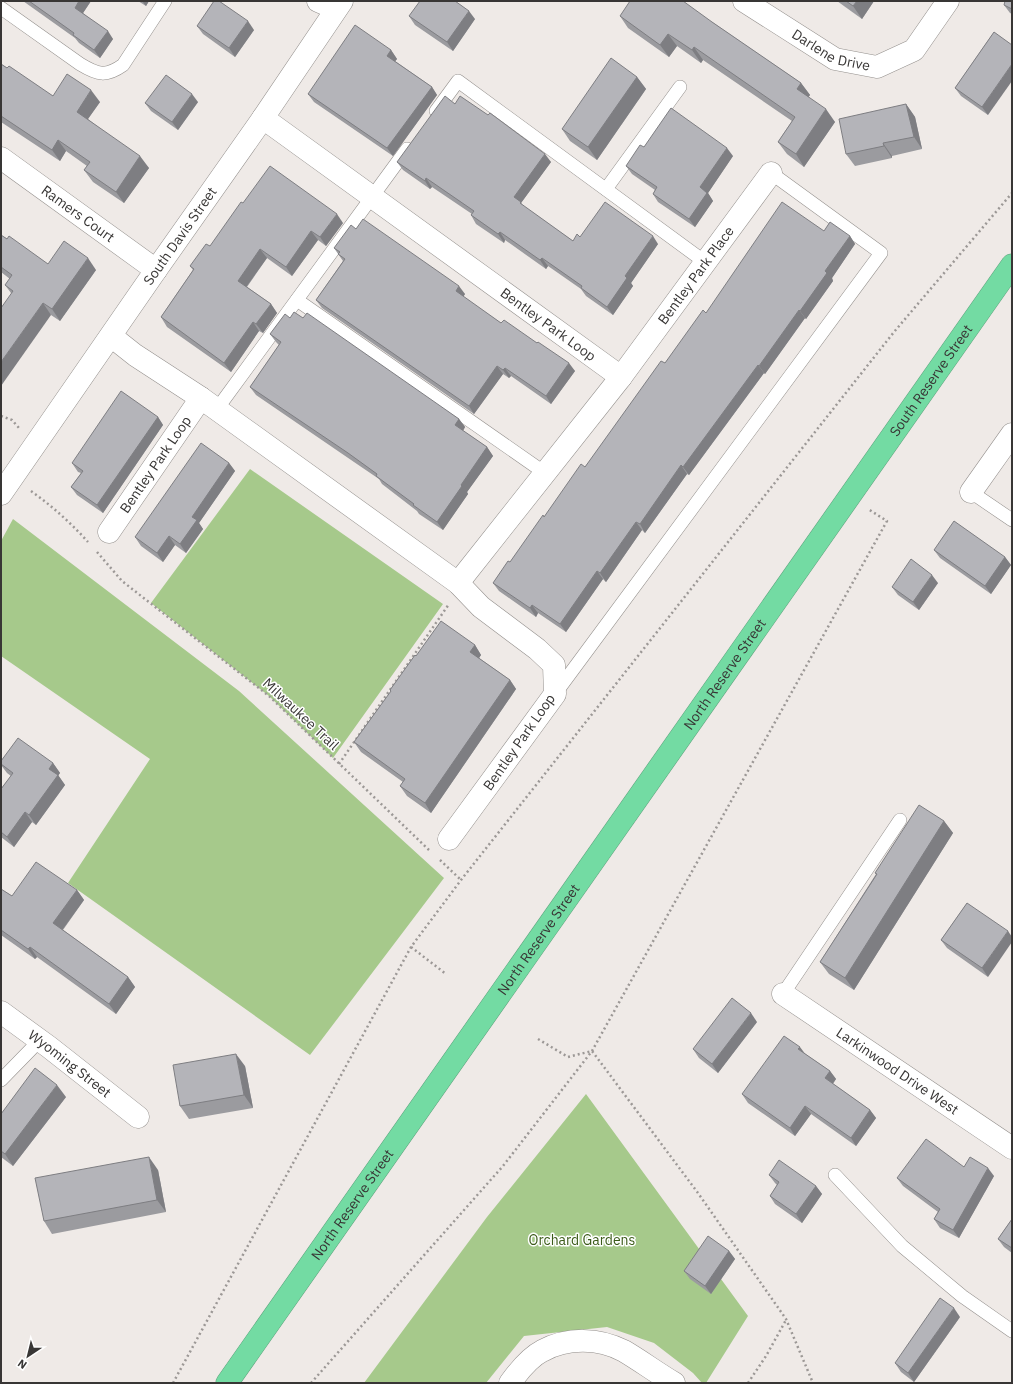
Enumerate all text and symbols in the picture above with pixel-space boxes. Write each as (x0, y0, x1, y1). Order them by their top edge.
street label: Darlene Drive (788, 25, 872, 75)
street label: Ramers Court (38, 181, 118, 246)
street label: South Davis Street (139, 183, 221, 289)
street label: Bentley Park Place (654, 222, 738, 328)
street label: Bentley Park Loop (497, 284, 600, 365)
street label: South Reserve Street (885, 321, 976, 440)
street label: Bentley Park Loop (116, 412, 195, 516)
street label: North Reserve Street (679, 615, 770, 733)
street label: Milwaukee Trail (259, 674, 343, 754)
street label: Bentley Park Loop (479, 690, 559, 794)
street label: North Reserve Street (493, 880, 584, 998)
street label: Larkinwood Drive West (833, 1023, 962, 1119)
street label: Wyoming Street (25, 1026, 115, 1102)
street label: North Reserve Street (307, 1146, 397, 1264)
park label: Orchard Gardens (529, 1231, 636, 1249)
north arrow (8, 1336, 48, 1376)
text: N (15, 1356, 30, 1372)

